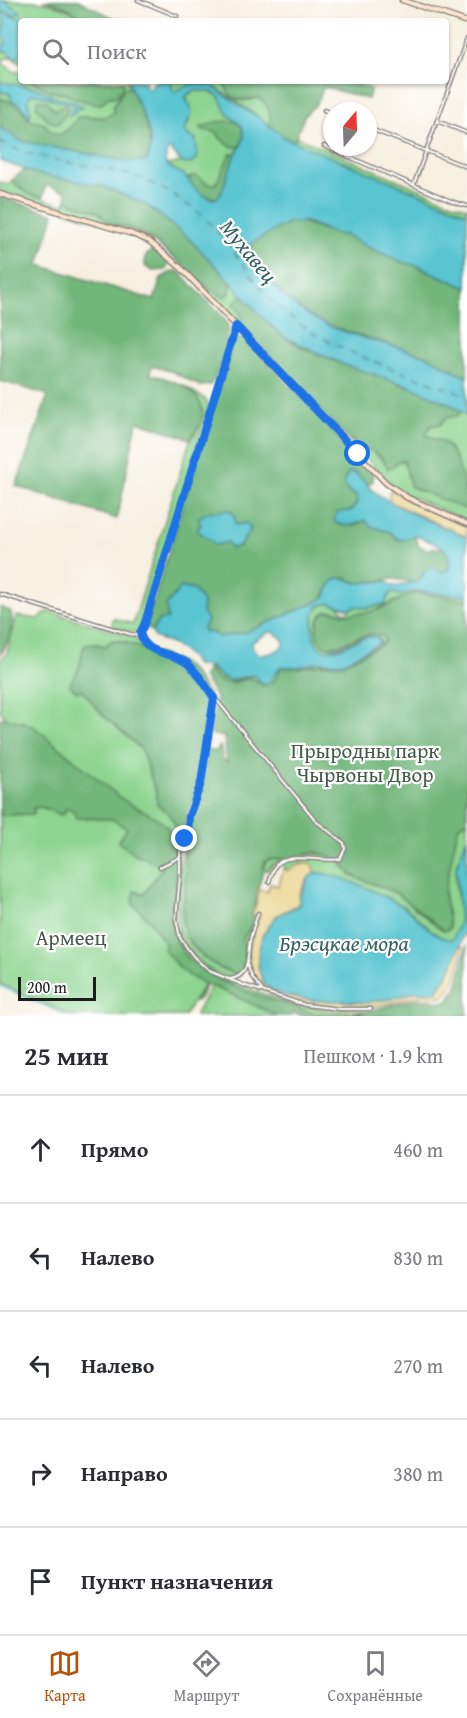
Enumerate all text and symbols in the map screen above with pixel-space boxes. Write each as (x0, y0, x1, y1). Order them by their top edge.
search box (18, 18, 449, 84)
icon: search (39, 35, 72, 68)
text: Поиск (87, 35, 147, 67)
north arrow (323, 102, 377, 156)
water label: Мухавец (213, 212, 285, 290)
route start (344, 440, 370, 466)
park label: Прыродны парк Чырвоны Двор (291, 735, 439, 790)
route end (171, 825, 197, 851)
park label: Армеец (36, 922, 106, 953)
water label: Брэсцкае мора (279, 927, 409, 959)
scale bar (18, 974, 96, 1001)
text: 200 m (27, 975, 67, 999)
text: 25 мин (24, 1036, 109, 1075)
text: Пешком · 1.9 km (303, 1041, 443, 1070)
icon: ahead (24, 1133, 57, 1166)
text: Прямо (81, 1133, 148, 1165)
text: 460 m (393, 1135, 443, 1164)
icon: left (24, 1241, 57, 1274)
text: Налево (81, 1241, 154, 1273)
text: 830 m (393, 1243, 443, 1272)
icon: left (24, 1349, 57, 1382)
text: Налево (81, 1349, 154, 1381)
text: 270 m (393, 1351, 443, 1380)
icon: right (24, 1457, 57, 1490)
text: Направо (81, 1457, 168, 1489)
text: 380 m (393, 1459, 443, 1488)
icon: arrive (24, 1565, 57, 1598)
text: Пункт назначения (81, 1565, 273, 1597)
tab: Карта (44, 1647, 86, 1707)
tab: Маршрут (174, 1647, 239, 1707)
tab: Сохранённые (328, 1647, 423, 1707)

